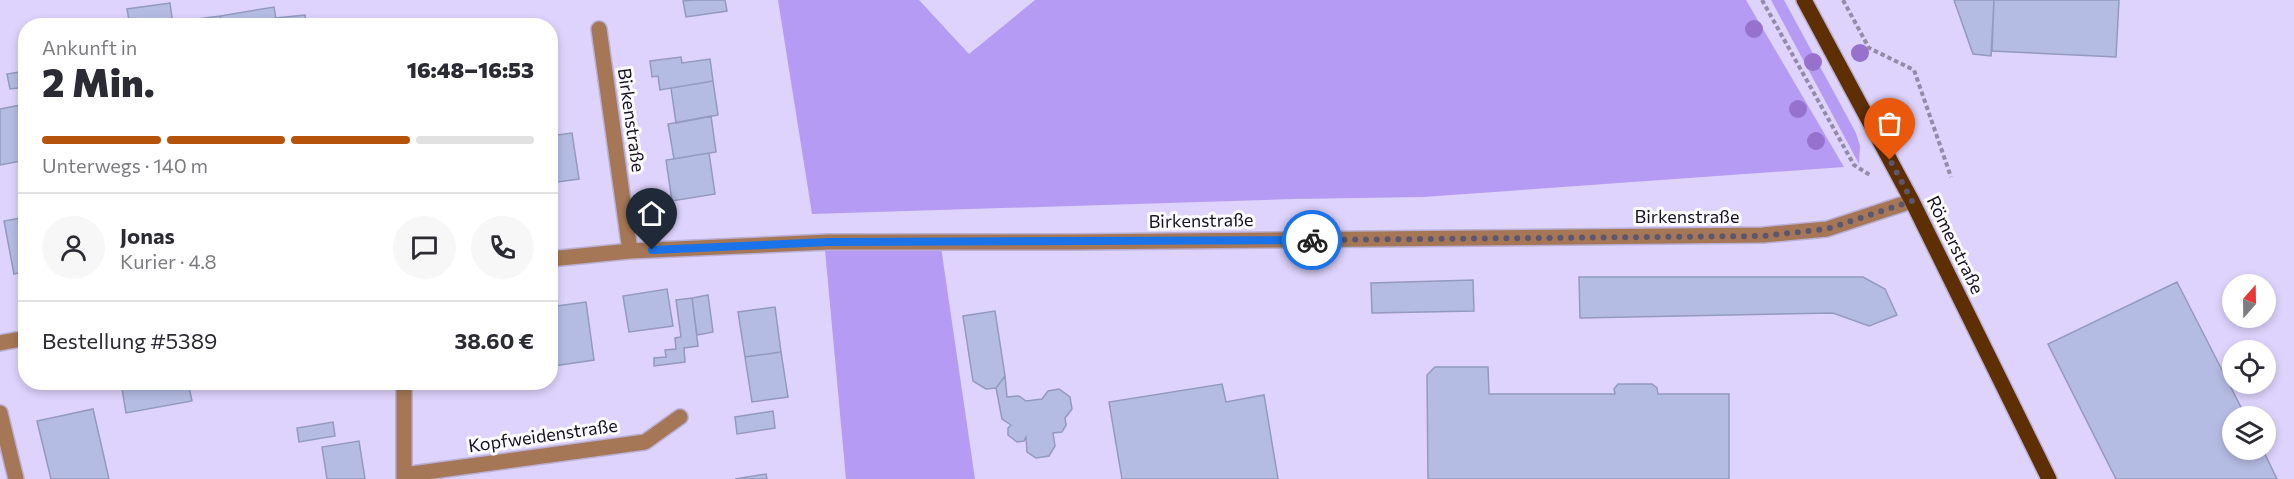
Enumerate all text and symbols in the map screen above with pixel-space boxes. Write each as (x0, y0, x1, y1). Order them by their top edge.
text: Ankunft in (42, 35, 137, 59)
text: 16:48–16:53 (407, 56, 534, 83)
text: 2 Min. (42, 57, 155, 105)
street label: Birkenstraße (614, 66, 650, 173)
pin (1864, 98, 1915, 160)
icon: bag (1873, 107, 1906, 140)
text: Unterwegs · 140 m (42, 153, 208, 177)
pin (626, 188, 677, 250)
street label: Römerstraße (1923, 192, 1989, 297)
icon: home (635, 197, 668, 230)
street label: Birkenstraße (1635, 205, 1739, 227)
street label: Birkenstraße (1148, 208, 1254, 232)
courier (1282, 210, 1342, 270)
button: person (42, 216, 105, 279)
button: chat (393, 216, 456, 279)
button: phone (471, 216, 534, 279)
text: Jonas (120, 222, 175, 249)
icon: bike (1296, 224, 1329, 257)
text: Kurier · 4.8 (120, 249, 217, 273)
north arrow (2222, 274, 2276, 328)
map controls (2222, 274, 2276, 460)
text: Bestellung #5389 (42, 327, 217, 354)
text: 38.60 € (454, 327, 534, 354)
button: locate (2222, 340, 2276, 394)
button: layers (2222, 406, 2276, 460)
street label: Kopfweidenstraße (467, 414, 619, 456)

